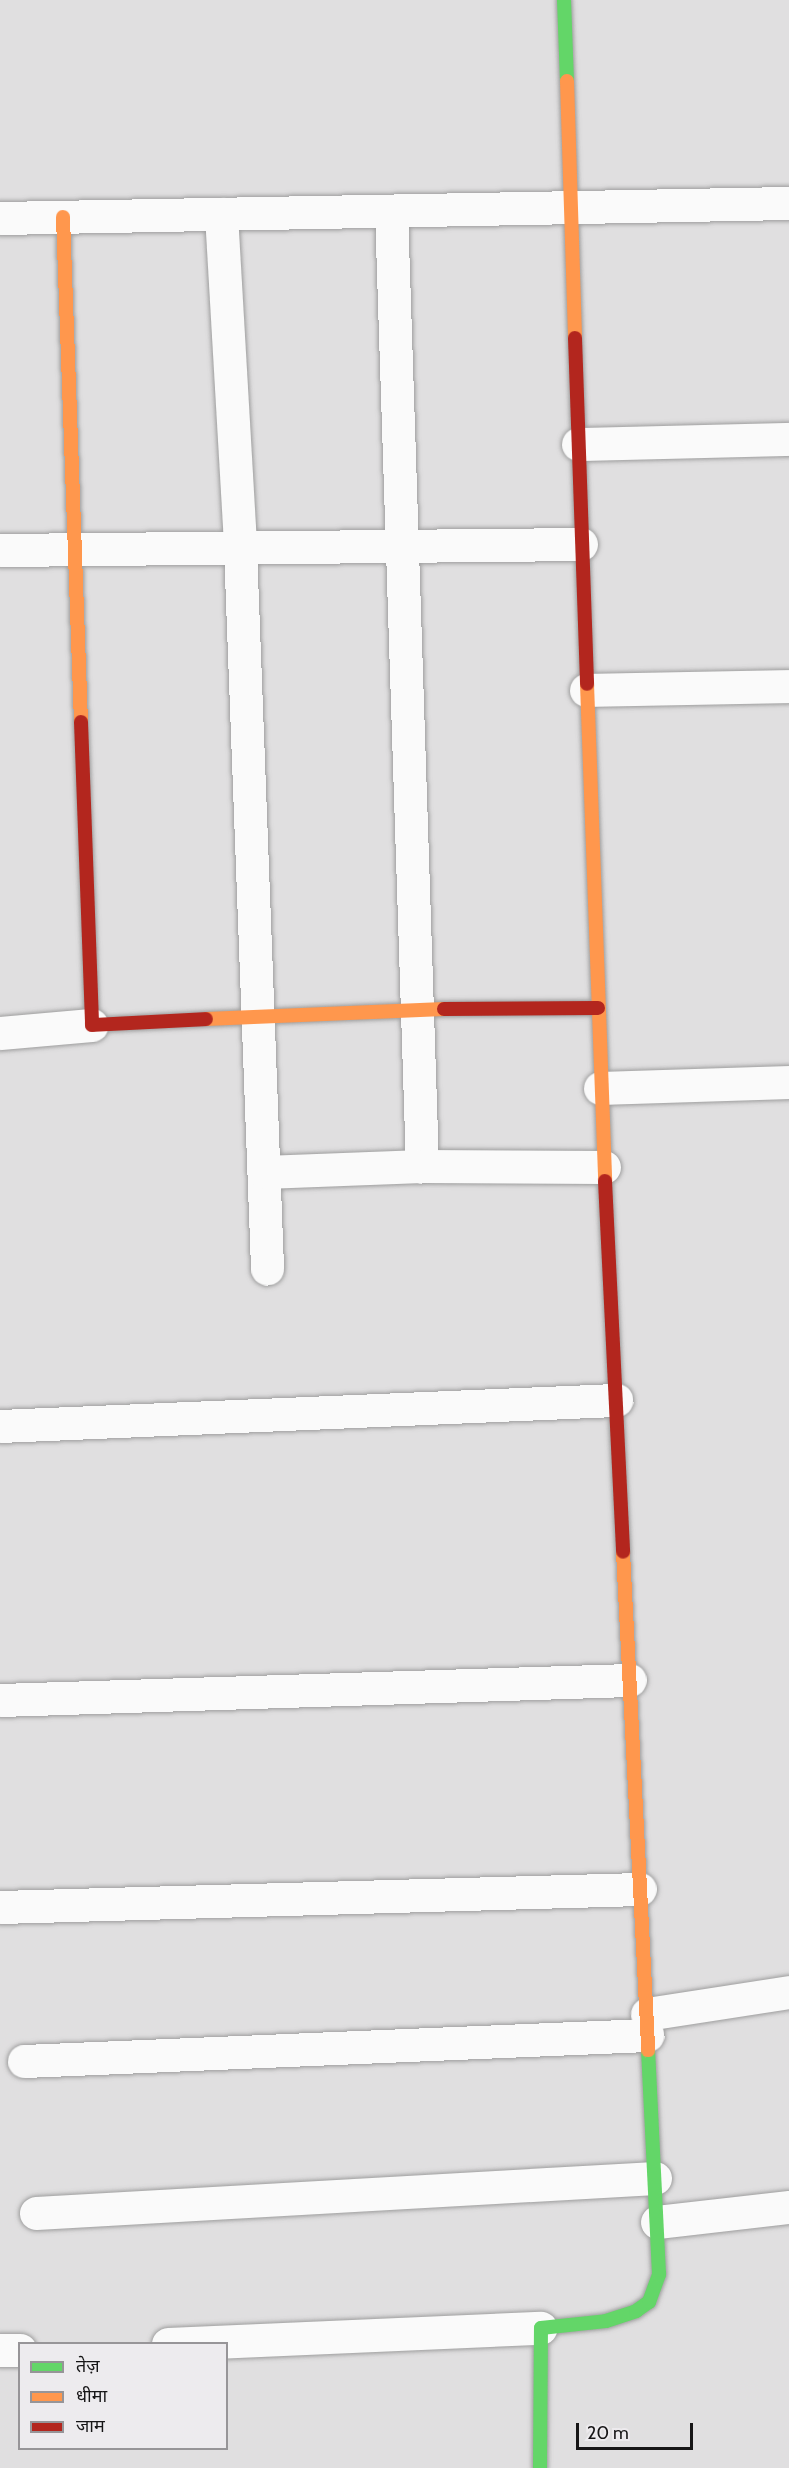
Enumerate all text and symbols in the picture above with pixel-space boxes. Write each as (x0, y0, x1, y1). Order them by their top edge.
legend (18, 2342, 228, 2450)
text: तेज़ (76, 2355, 100, 2377)
text: धीमा (76, 2385, 107, 2407)
scale bar (579, 2411, 696, 2449)
text: जाम (76, 2415, 105, 2437)
text: 20 m (587, 2422, 629, 2444)

